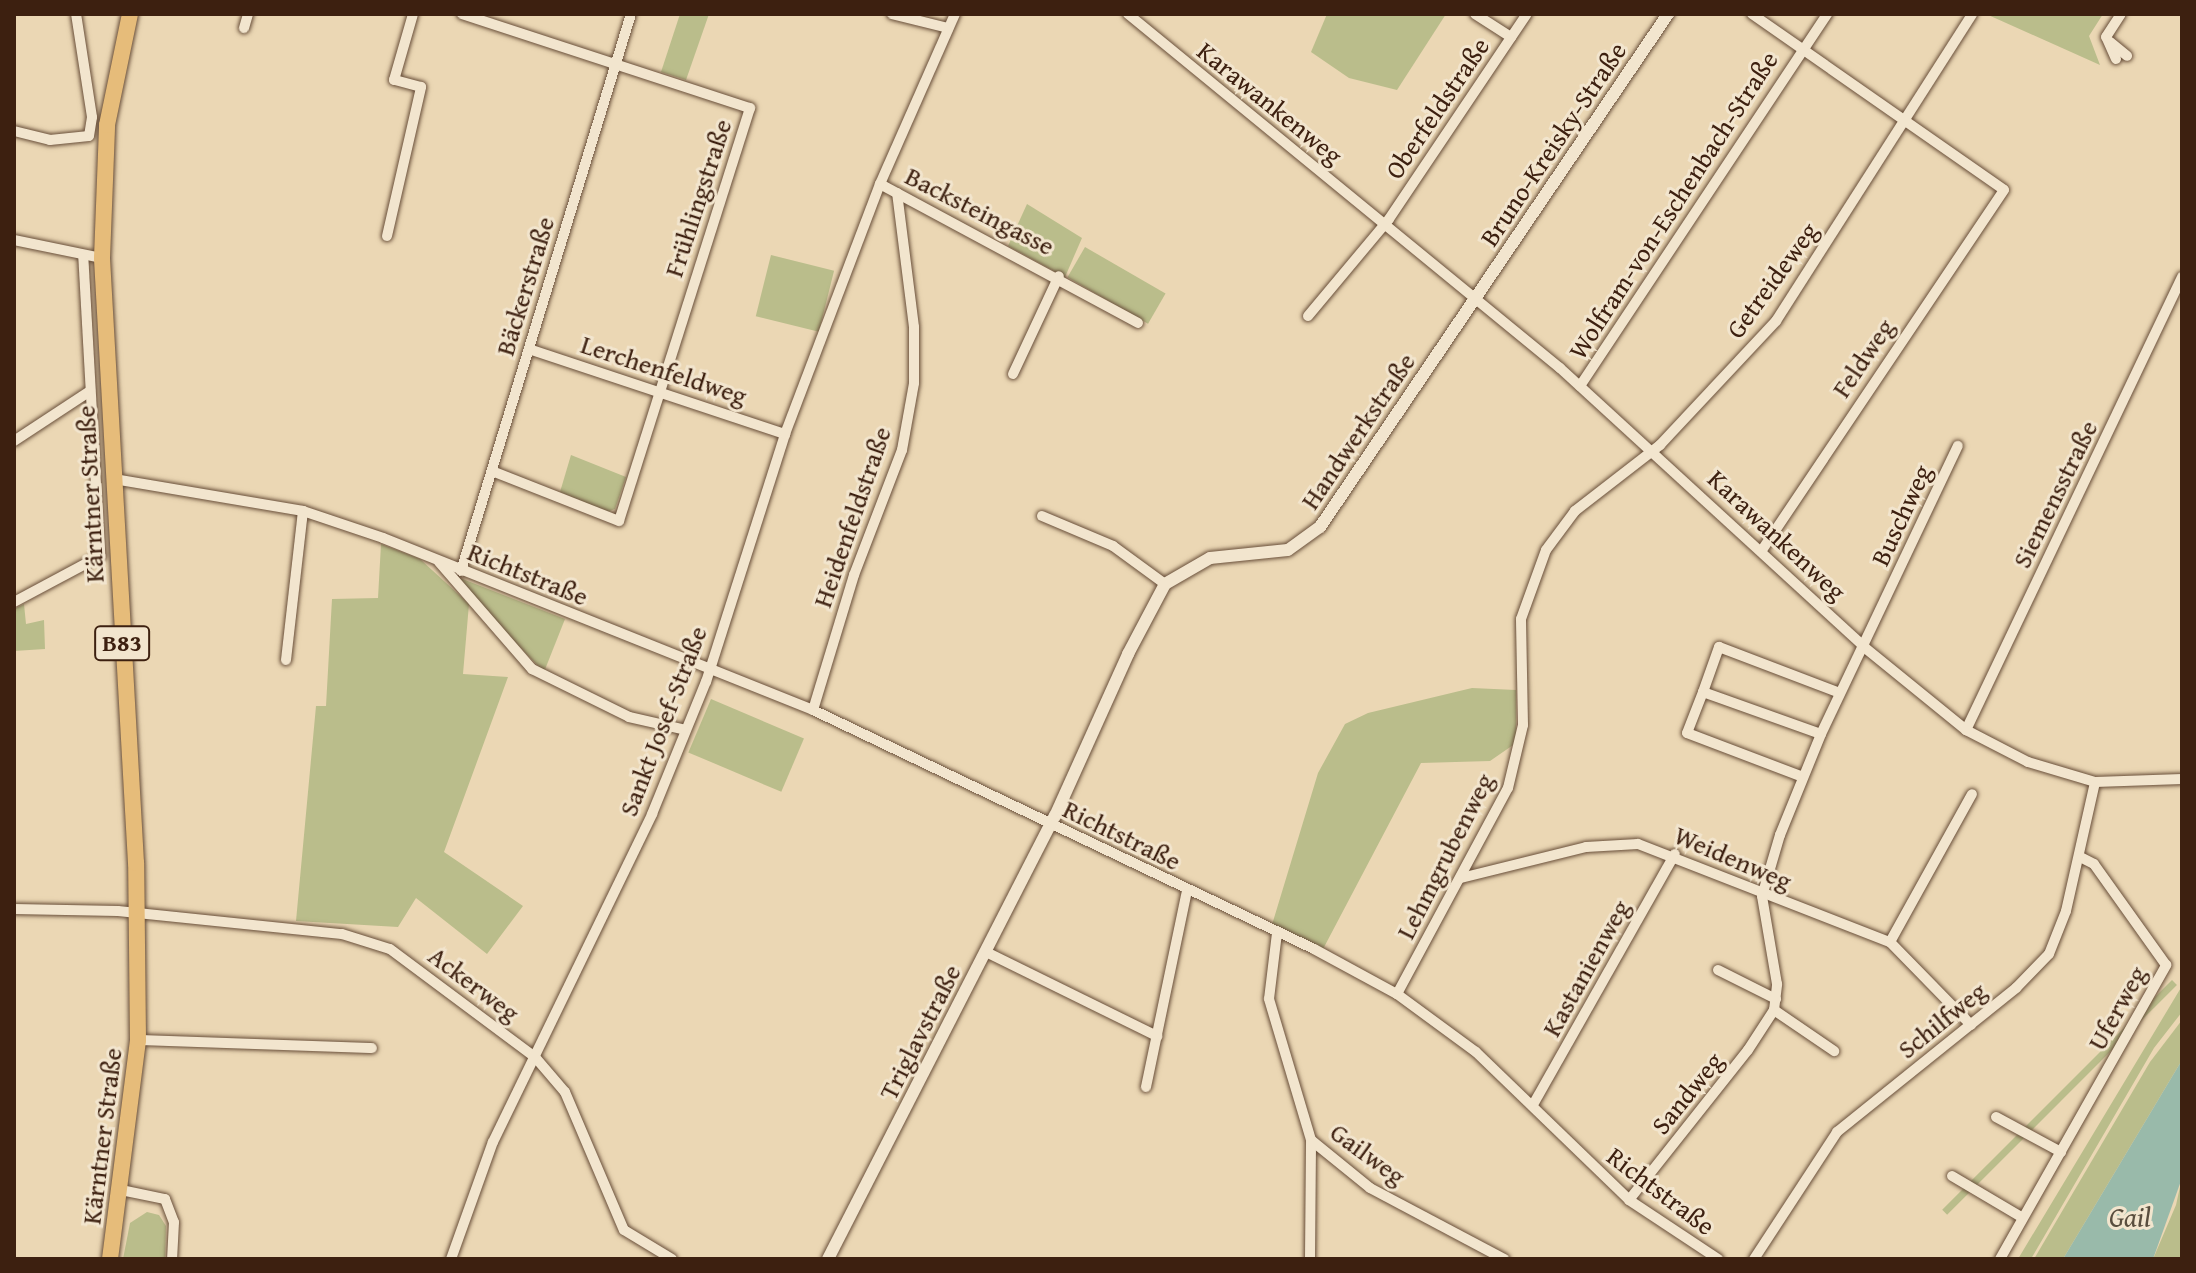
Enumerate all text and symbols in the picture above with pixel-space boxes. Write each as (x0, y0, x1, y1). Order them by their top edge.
street label: Oberfeldstraße (1378, 31, 1496, 185)
street label: Karawankenweg (1191, 35, 1349, 171)
street label: Bruno-Kreisky-Straße (1473, 36, 1633, 252)
street label: Wolfram-von-Eschenbach-Straße (1562, 45, 1784, 365)
street label: Frühlingstraße (658, 115, 738, 281)
street label: Backsteingasse (900, 160, 1060, 262)
street label: Bäckerstraße (489, 213, 561, 359)
street label: Getreideweg (1720, 216, 1824, 344)
street label: Feldweg (1825, 313, 1901, 403)
street label: Lerchenfeldweg (577, 329, 751, 411)
street label: Handwerkstraße (1294, 347, 1422, 515)
street label: Kärntner Straße (70, 405, 110, 583)
street label: Siemensstraße (2006, 415, 2104, 573)
street label: Heidenfeldstraße (807, 423, 897, 611)
street label: Buschweg (1864, 459, 1938, 571)
street label: Karawankenweg (1701, 463, 1853, 607)
street label: Richtstraße (463, 536, 593, 612)
street label: Sankt Josef-Straße (612, 622, 714, 820)
road number: B83 (94, 623, 150, 663)
street label: Lehmgrubenweg (1390, 768, 1500, 944)
street label: Richtstraße (1058, 793, 1186, 877)
street label: Weidenweg (1670, 819, 1796, 897)
street label: Kastanienweg (1536, 894, 1636, 1042)
street label: Ackerweg (422, 940, 526, 1028)
street label: Triglavstraße (873, 959, 967, 1105)
street label: Uferweg (2081, 960, 2153, 1056)
street label: Schilfweg (1892, 975, 1992, 1065)
street label: Kärntner Straße (76, 1046, 128, 1226)
street label: Sandweg (1645, 1046, 1729, 1140)
street label: Gailweg (1324, 1116, 1412, 1192)
street label: Richtstraße (1601, 1140, 1721, 1242)
water label: Gail (2109, 1200, 2151, 1234)

